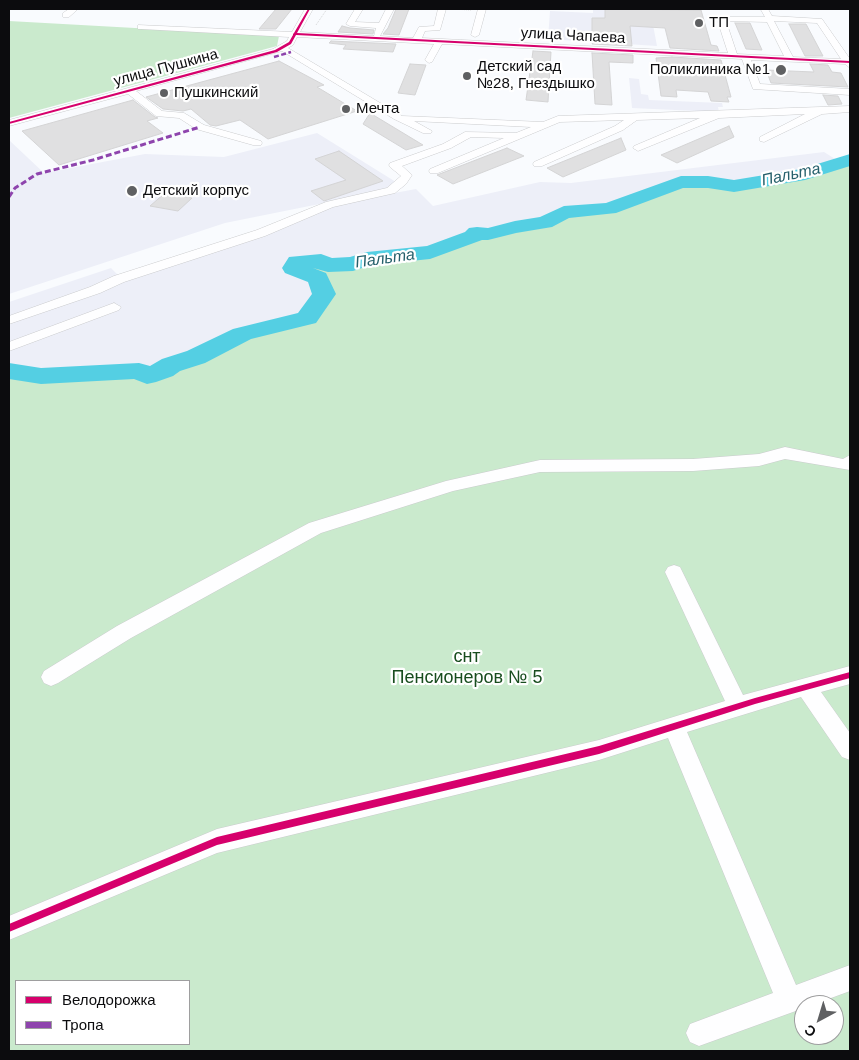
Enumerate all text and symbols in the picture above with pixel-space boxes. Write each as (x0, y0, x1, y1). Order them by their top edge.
place label: ТП (709, 14, 729, 32)
marker: ТП (693, 17, 705, 29)
street label: улица Чапаева (520, 24, 626, 48)
street label: улица Пушкина (112, 45, 220, 91)
place label: Детский сад №28, Гнездышко (477, 58, 595, 93)
place label: Поликлиника №1 (650, 61, 770, 79)
marker: Поликлиника №1 (774, 63, 788, 77)
marker: Детский сад №28, Гнездышко (461, 70, 473, 82)
place label: Пушкинский (174, 84, 258, 102)
marker: Пушкинский (158, 87, 170, 99)
place label: Мечта (356, 100, 399, 118)
marker: Мечта (340, 103, 352, 115)
water label: Пальта (760, 159, 822, 191)
place label: Детский корпус (143, 182, 249, 200)
marker: Детский корпус (125, 184, 139, 198)
water label: Пальта (354, 245, 416, 273)
park label: снт Пенсионеров № 5 (392, 646, 542, 689)
legend (15, 980, 190, 1045)
text: Велодорожка (62, 991, 156, 1008)
north arrow (794, 995, 844, 1045)
text: Тропа (62, 1016, 103, 1033)
text: С (801, 1021, 819, 1040)

